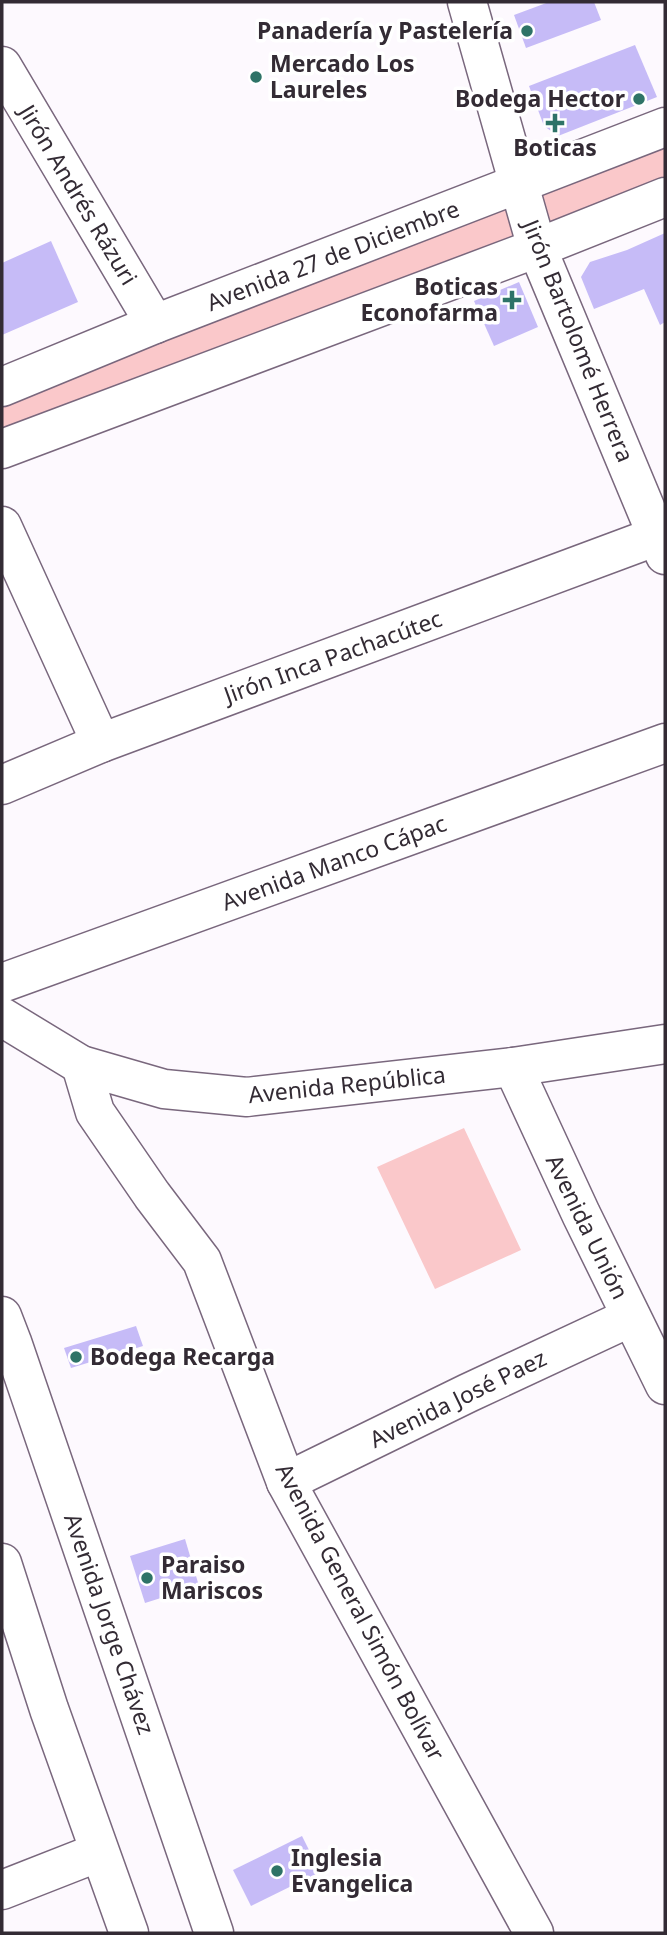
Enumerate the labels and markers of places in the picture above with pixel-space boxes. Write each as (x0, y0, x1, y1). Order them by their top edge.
place label: Panadería y Pastelería (257, 14, 513, 46)
marker: Panadería y Pastelería (519, 23, 535, 39)
place label: Mercado Los Laureles (270, 47, 415, 105)
marker: Mercado Los Laureles (248, 69, 264, 85)
place label: Bodega Hector (455, 82, 625, 114)
marker: Bodega Hector (631, 91, 647, 107)
marker: Boticas (547, 115, 563, 131)
place label: Boticas (513, 131, 597, 163)
place label: Boticas Econofarma (360, 270, 498, 328)
marker: Boticas Econofarma (504, 292, 520, 308)
place label: Bodega Recarga (90, 1340, 275, 1372)
marker: Bodega Recarga (68, 1349, 84, 1365)
place label: Paraiso Mariscos (161, 1548, 263, 1606)
marker: Paraiso Mariscos (139, 1570, 155, 1586)
place label: Inglesia Evangelica (291, 1841, 413, 1899)
marker: Inglesia Evangelica (269, 1863, 285, 1879)

